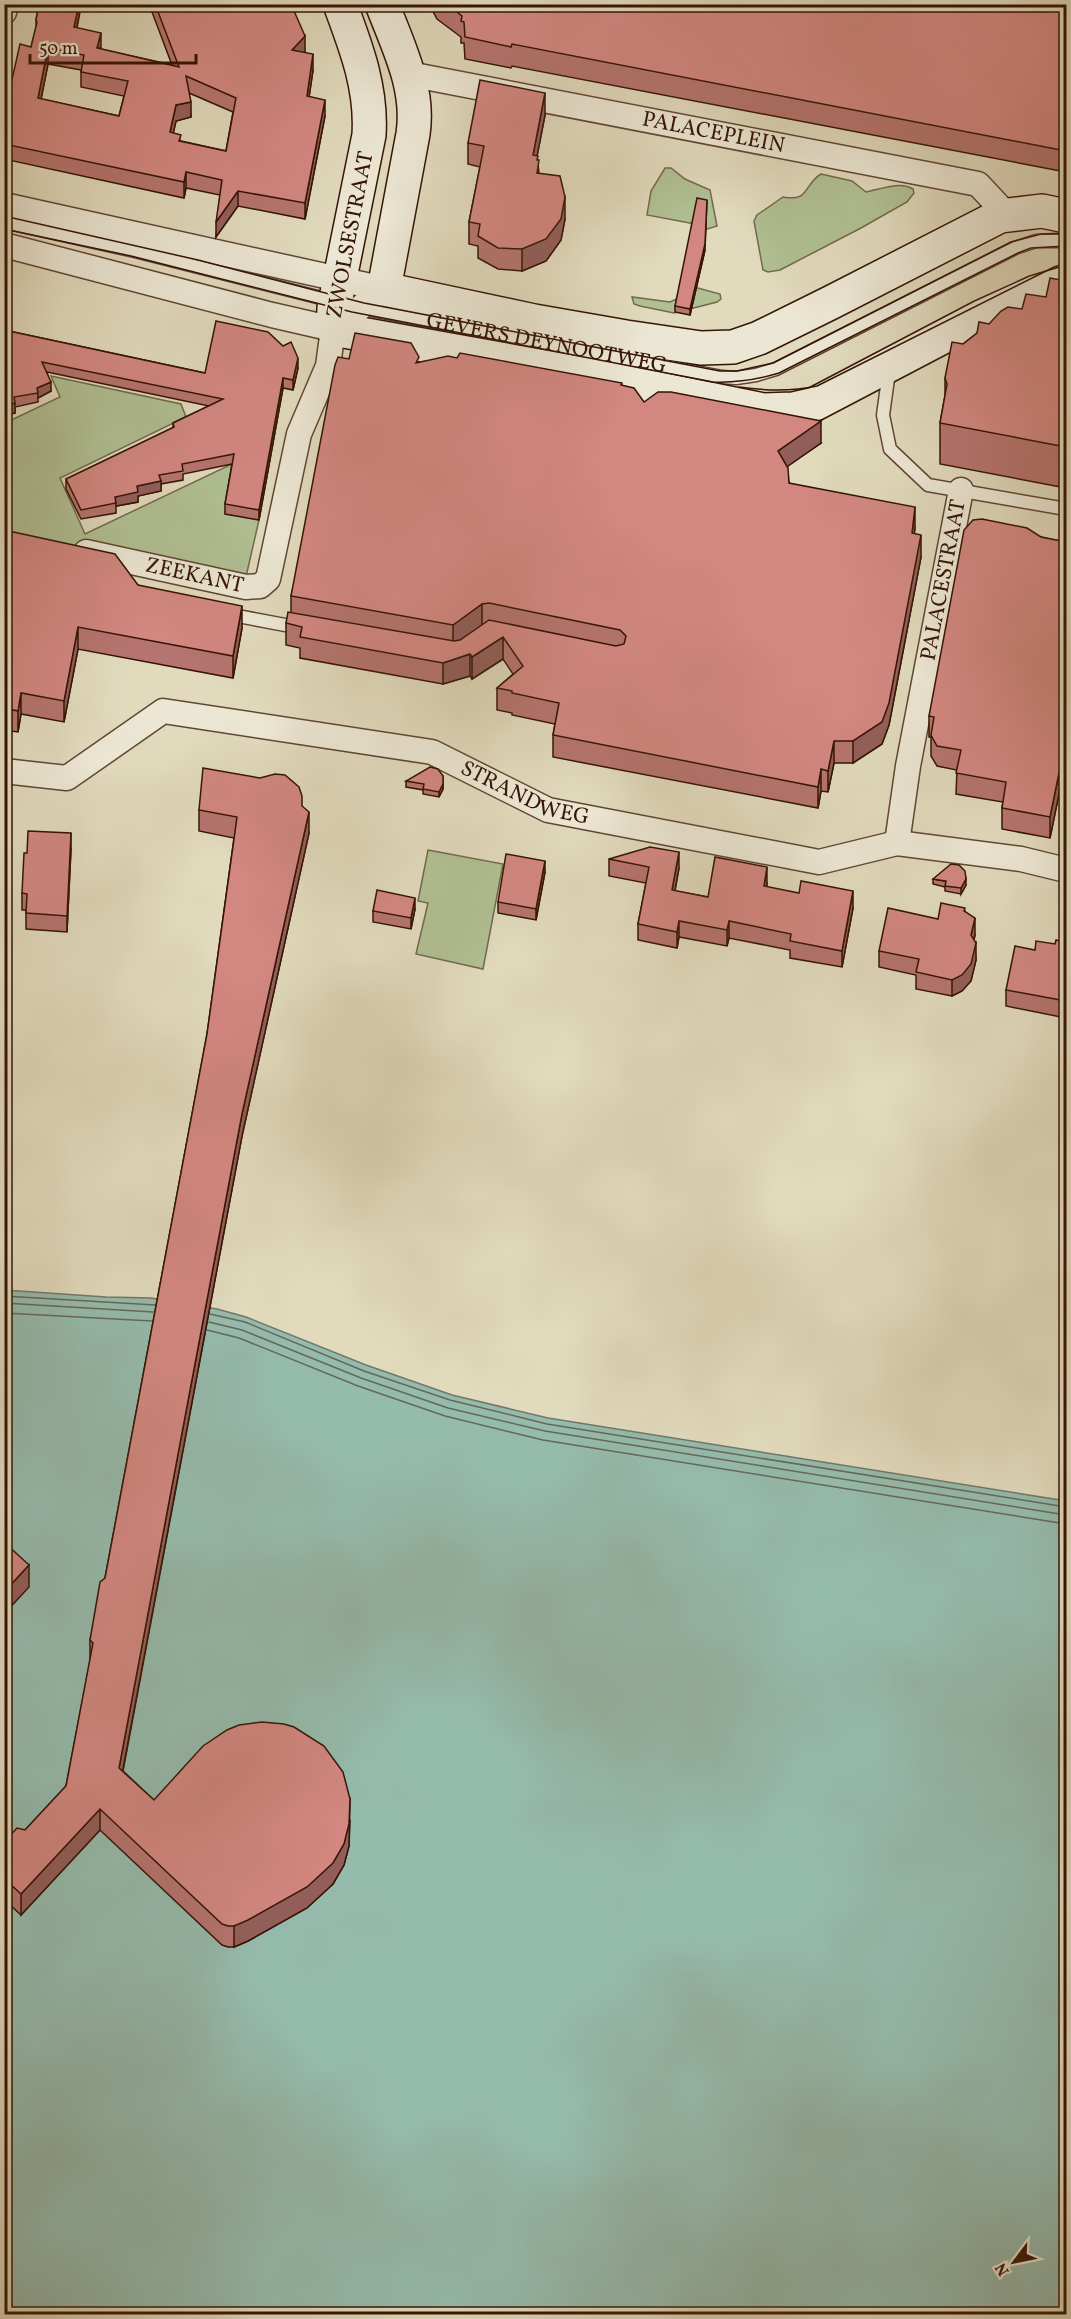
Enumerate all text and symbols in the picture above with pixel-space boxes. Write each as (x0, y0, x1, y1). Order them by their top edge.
scale bar (30, 27, 196, 65)
text: 50 m (39, 37, 78, 62)
street label: PALACEPLEIN (639, 104, 787, 162)
street label: ZWOLSESTRAAT (320, 149, 382, 321)
street label: GEVERS DEYNOOTWEG (424, 305, 669, 382)
street label: PALACESTRAAT (913, 497, 974, 663)
street label: ZEEKANT (142, 550, 247, 602)
street label: STRANDWEG (455, 753, 592, 833)
north arrow (984, 2232, 1044, 2292)
text: N (990, 2258, 1015, 2280)

